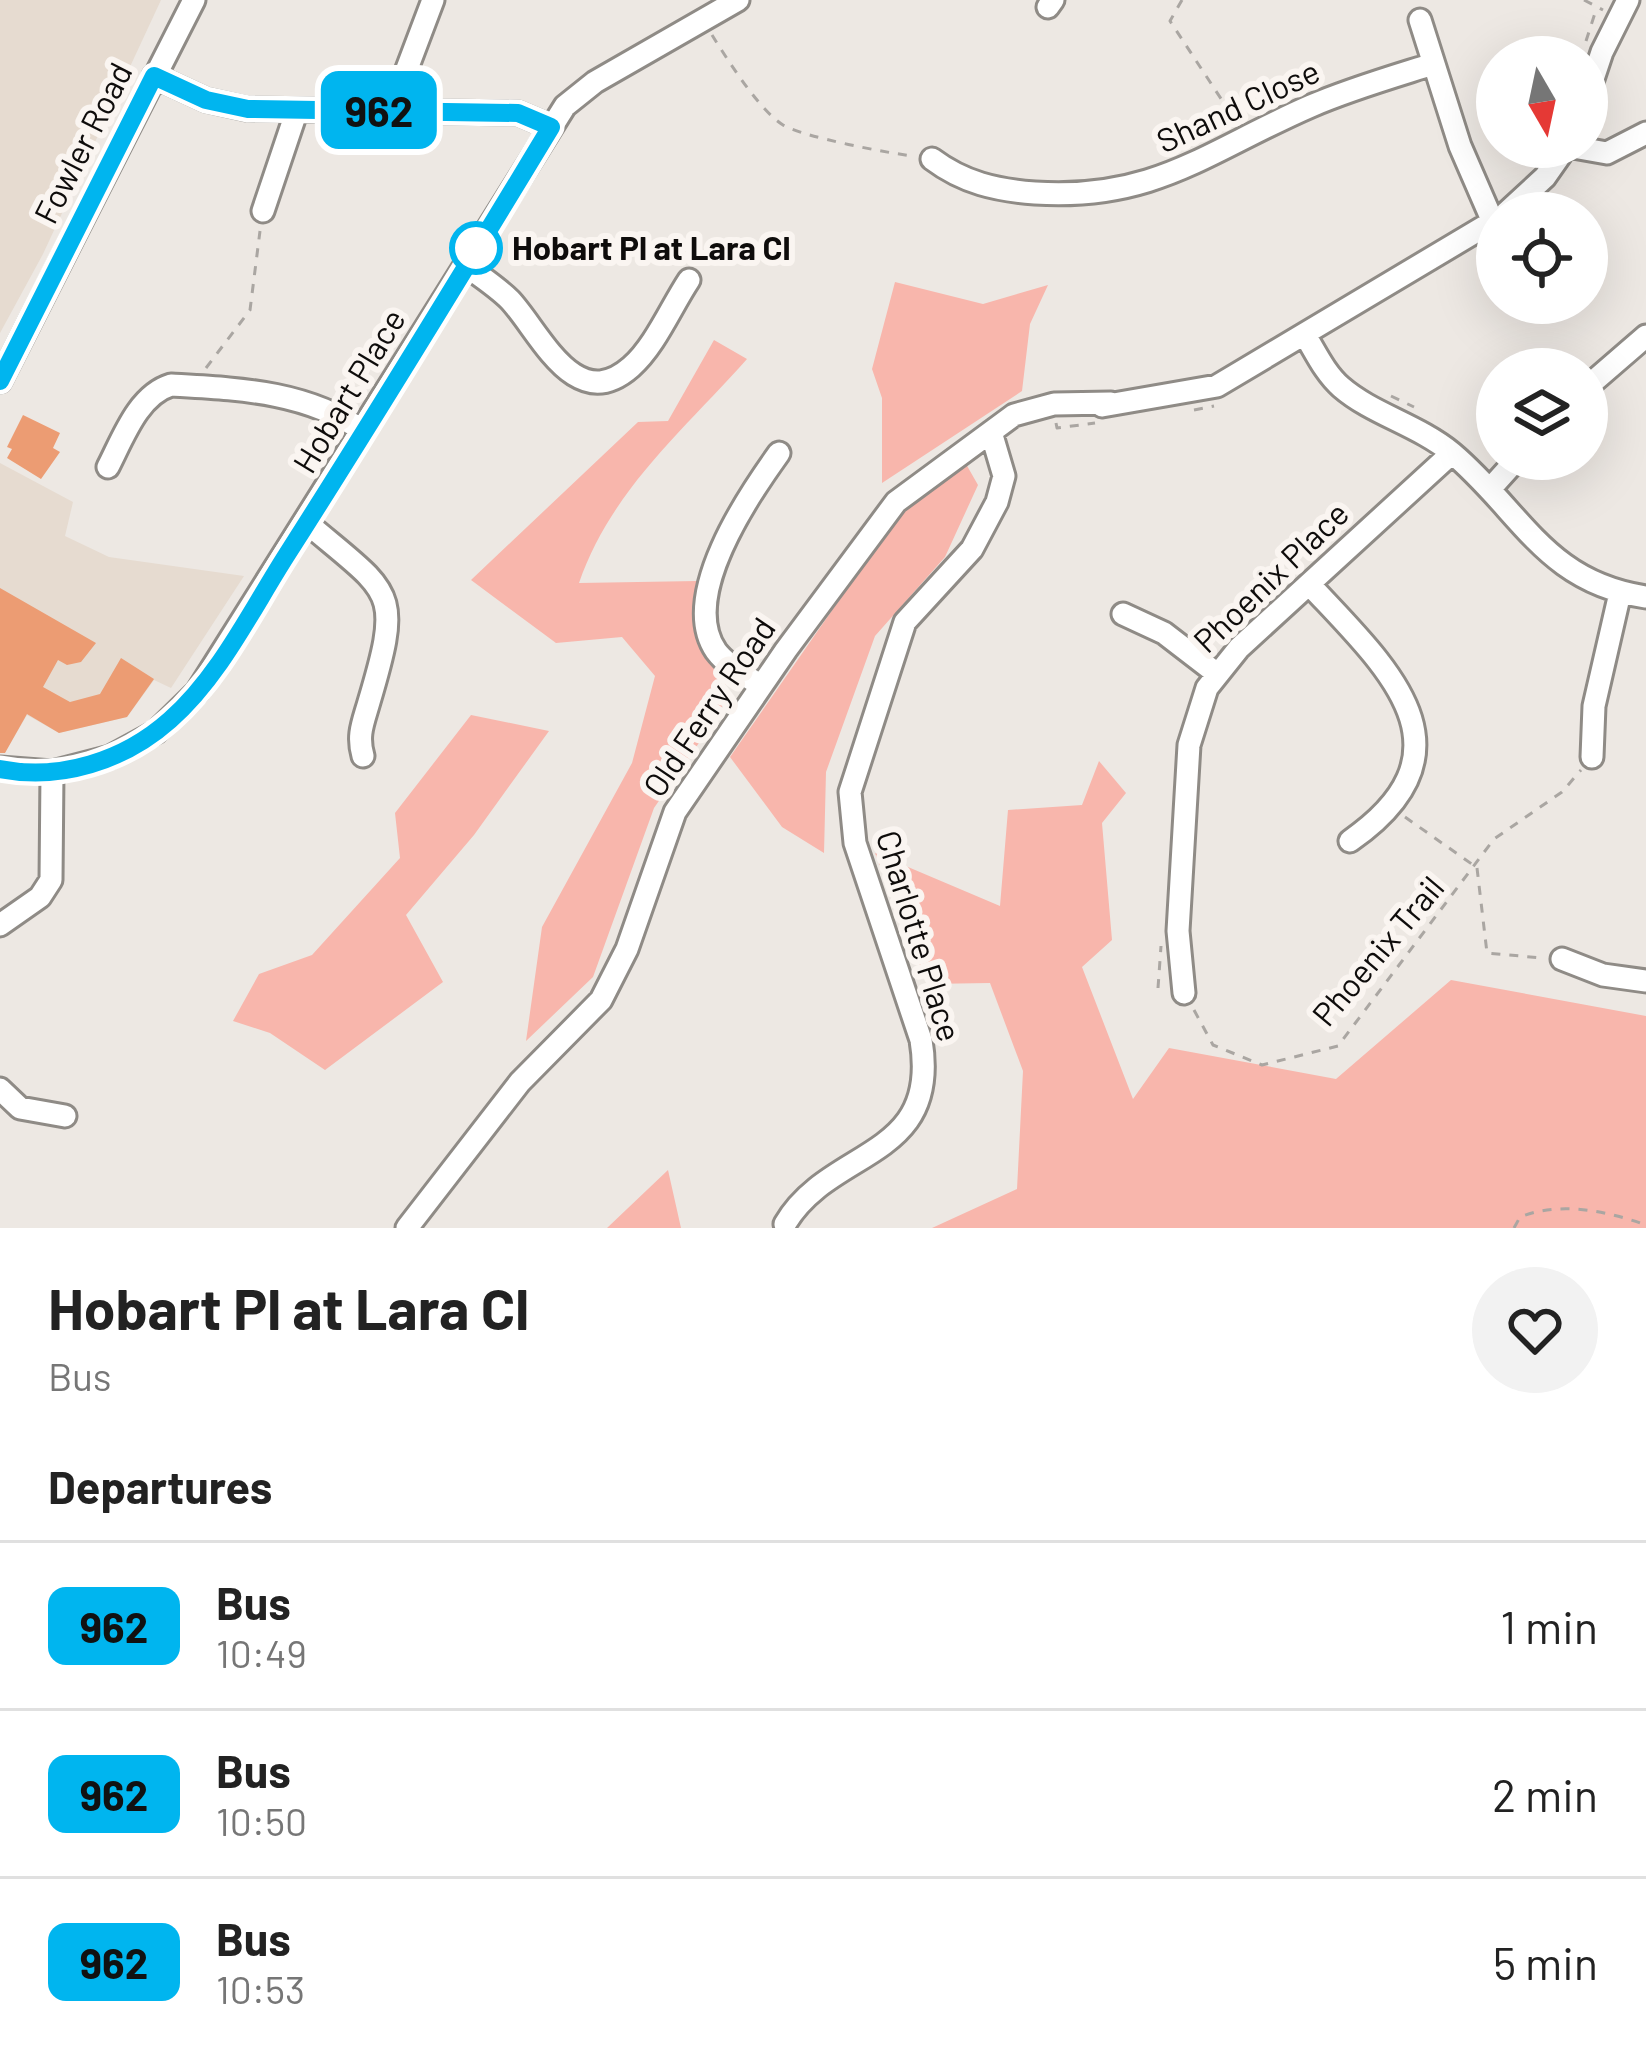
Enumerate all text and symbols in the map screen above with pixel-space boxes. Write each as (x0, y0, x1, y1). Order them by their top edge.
north arrow (1476, 36, 1608, 168)
map controls (1476, 36, 1608, 480)
street label: Shand Close (1150, 50, 1325, 160)
street label: Fowler Road (24, 55, 140, 230)
line badge: 962 (310, 71, 448, 149)
text: 962 (345, 85, 413, 135)
button: locate (1476, 192, 1608, 324)
marker: Hobart Pl at Lara Cl (451, 223, 501, 273)
place label: Hobart Pl at Lara Cl (512, 227, 791, 267)
street label: Hobart Place (284, 301, 413, 480)
button: layers (1476, 348, 1608, 480)
street label: Phoenix Place (1185, 492, 1356, 660)
street label: Old Ferry Road (634, 609, 783, 804)
street label: Charlotte Place (869, 825, 971, 1046)
street label: Phoenix Trail (1303, 867, 1451, 1033)
button: heart (1472, 1267, 1598, 1393)
text: Hobart Pl at Lara Cl (48, 1273, 529, 1341)
text: Bus (48, 1352, 112, 1399)
text: Departures (48, 1459, 272, 1513)
text: Bus (216, 1575, 291, 1629)
text: 1 min (1500, 1599, 1598, 1653)
text: 962 (80, 1601, 148, 1651)
text: 10:49 (216, 1629, 307, 1676)
text: Bus (216, 1743, 291, 1797)
text: 2 min (1492, 1767, 1598, 1821)
text: 962 (80, 1769, 148, 1819)
text: 10:50 (216, 1797, 307, 1844)
text: Bus (216, 1911, 291, 1965)
text: 5 min (1493, 1935, 1598, 1989)
text: 962 (80, 1937, 148, 1987)
text: 10:53 (216, 1965, 305, 2012)

